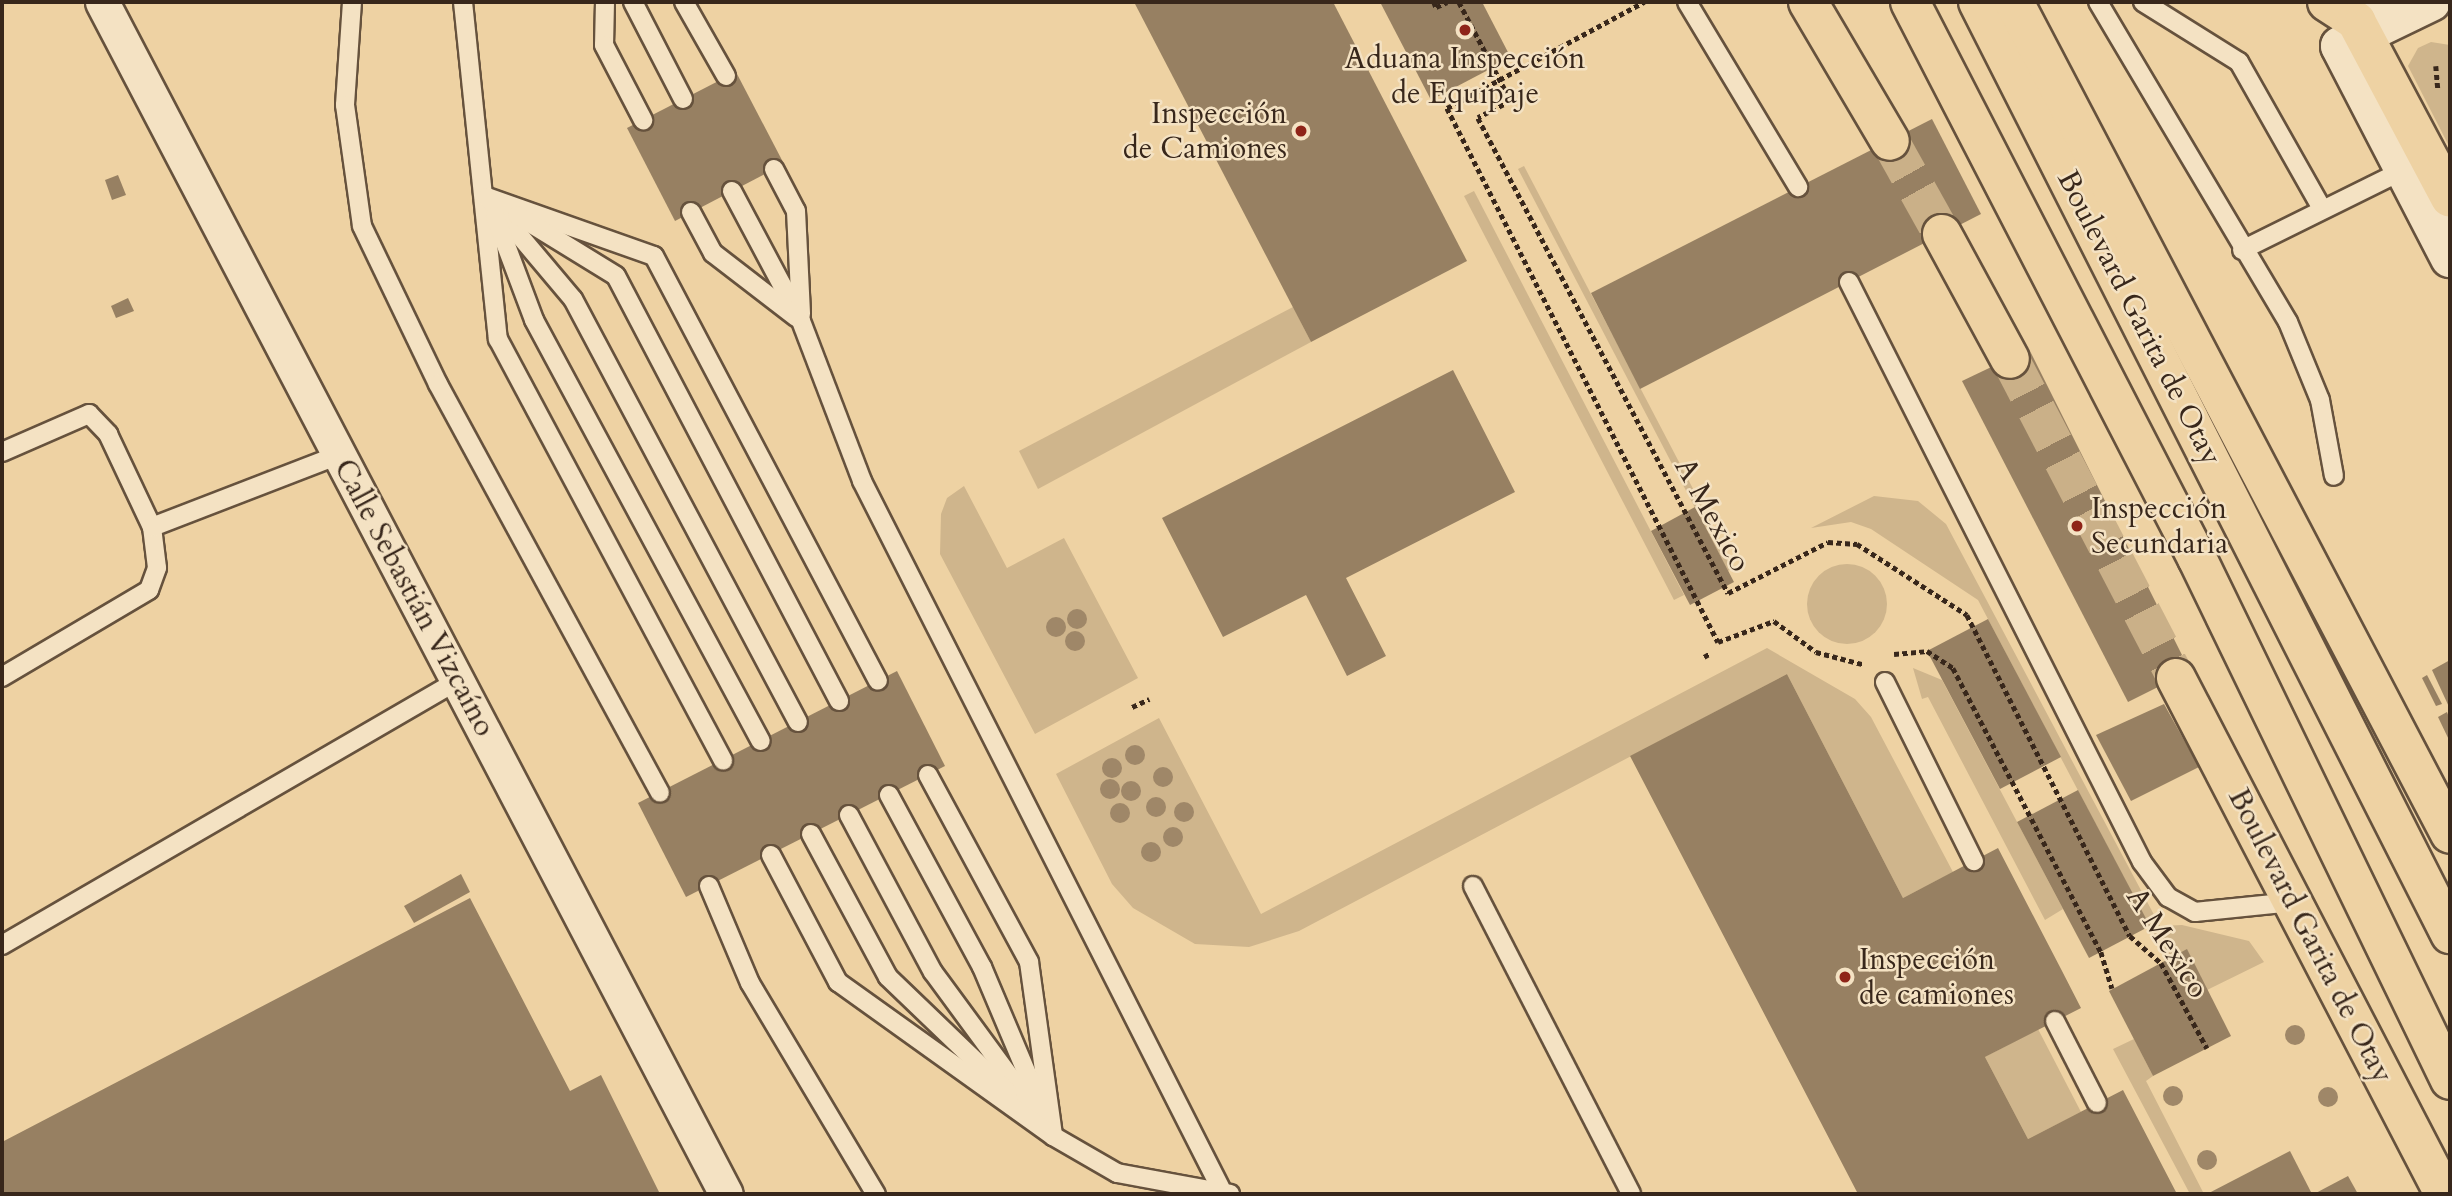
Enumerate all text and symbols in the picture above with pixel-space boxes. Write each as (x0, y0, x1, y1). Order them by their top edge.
marker: Aduana Inspección de Equipaje (1457, 22, 1473, 38)
place label: Aduana Inspección de Equipaje (1345, 41, 1585, 111)
place label: Inspección de Camiones (1123, 96, 1287, 166)
marker: Inspección de Camiones (1293, 123, 1309, 139)
street label: Boulevard Garita de Otay (2049, 165, 2229, 471)
street label: A Mexico (1666, 452, 1758, 578)
street label: Calle Sebastián Vizcaíno (326, 453, 502, 743)
place label: Inspección Secundaria (2091, 491, 2228, 562)
marker: Inspección Secundaria (2069, 518, 2085, 534)
street label: Boulevard Garita de Otay (2220, 783, 2400, 1089)
street label: A Mexico (2118, 881, 2216, 1005)
place label: Inspección de camiones (1859, 942, 2014, 1012)
marker: Inspección de camiones (1837, 969, 1853, 985)

